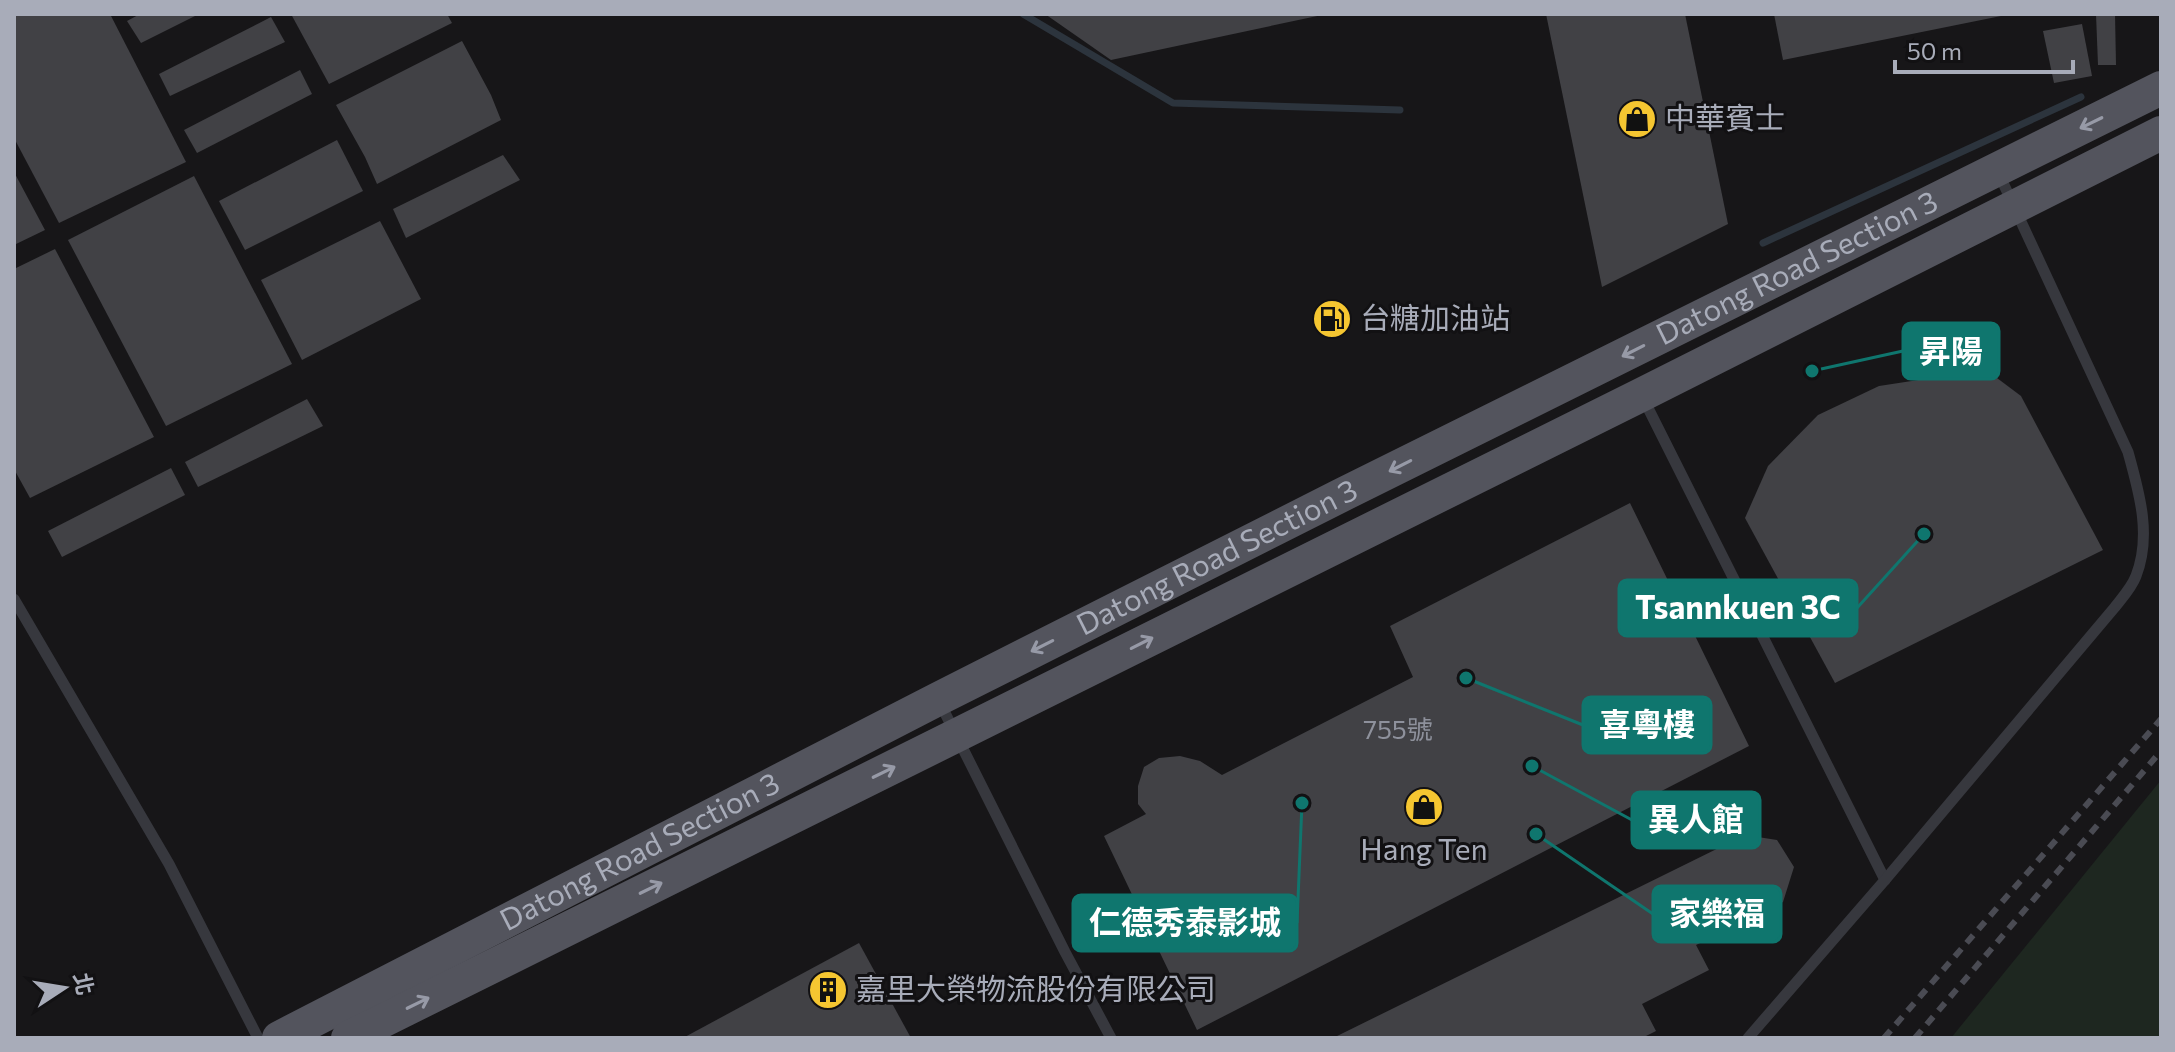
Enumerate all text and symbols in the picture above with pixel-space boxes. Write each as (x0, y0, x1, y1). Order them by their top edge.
scale bar (1895, 24, 2073, 74)
text: 50 m (1907, 36, 1962, 65)
shop icon: 中華賓士 (1616, 98, 1658, 140)
place label: 中華賓士 (1665, 98, 1785, 135)
one-way arrow (2080, 115, 2104, 131)
street label: Datong Road Section 3 (1649, 181, 1943, 351)
fuel station icon: 台糖加油站 (1311, 298, 1353, 340)
place label: 台糖加油站 (1360, 298, 1510, 335)
callout: 昇陽 (1903, 323, 1999, 379)
text: 昇陽 (1919, 330, 1983, 370)
one-way arrow (1621, 344, 1645, 359)
one-way arrow (1388, 459, 1412, 474)
street label: Datong Road Section 3 (1070, 469, 1362, 642)
callout: Tsannkuen 3C (1619, 580, 1857, 636)
text: Tsannkuen 3C (1635, 586, 1841, 626)
one-way arrow (1129, 635, 1153, 651)
one-way arrow (1031, 639, 1055, 654)
callout: 喜粵樓 (1583, 697, 1711, 753)
text: 喜粵樓 (1599, 703, 1695, 743)
house number: 755號 (1363, 713, 1433, 744)
street label: Datong Road Section 3 (493, 762, 785, 937)
one-way arrow (872, 764, 896, 779)
shop icon: Hang Ten (1403, 786, 1445, 828)
callout: 異人館 (1632, 792, 1760, 848)
text: 異人館 (1648, 798, 1744, 838)
place label: Hang Ten (1360, 829, 1488, 866)
one-way arrow (639, 879, 663, 895)
callout: 家樂福 (1653, 886, 1781, 942)
text: 家樂福 (1669, 892, 1765, 932)
callout: 仁德秀泰影城 (1073, 895, 1297, 951)
text: 仁德秀泰影城 (1089, 901, 1281, 941)
north arrow (24, 948, 104, 1028)
building icon: 嘉里大榮物流股份有限公司 (807, 969, 849, 1011)
place label: 嘉里大榮物流股份有限公司 (856, 969, 1216, 1006)
text: 北 (69, 970, 100, 997)
one-way arrow (406, 995, 430, 1011)

